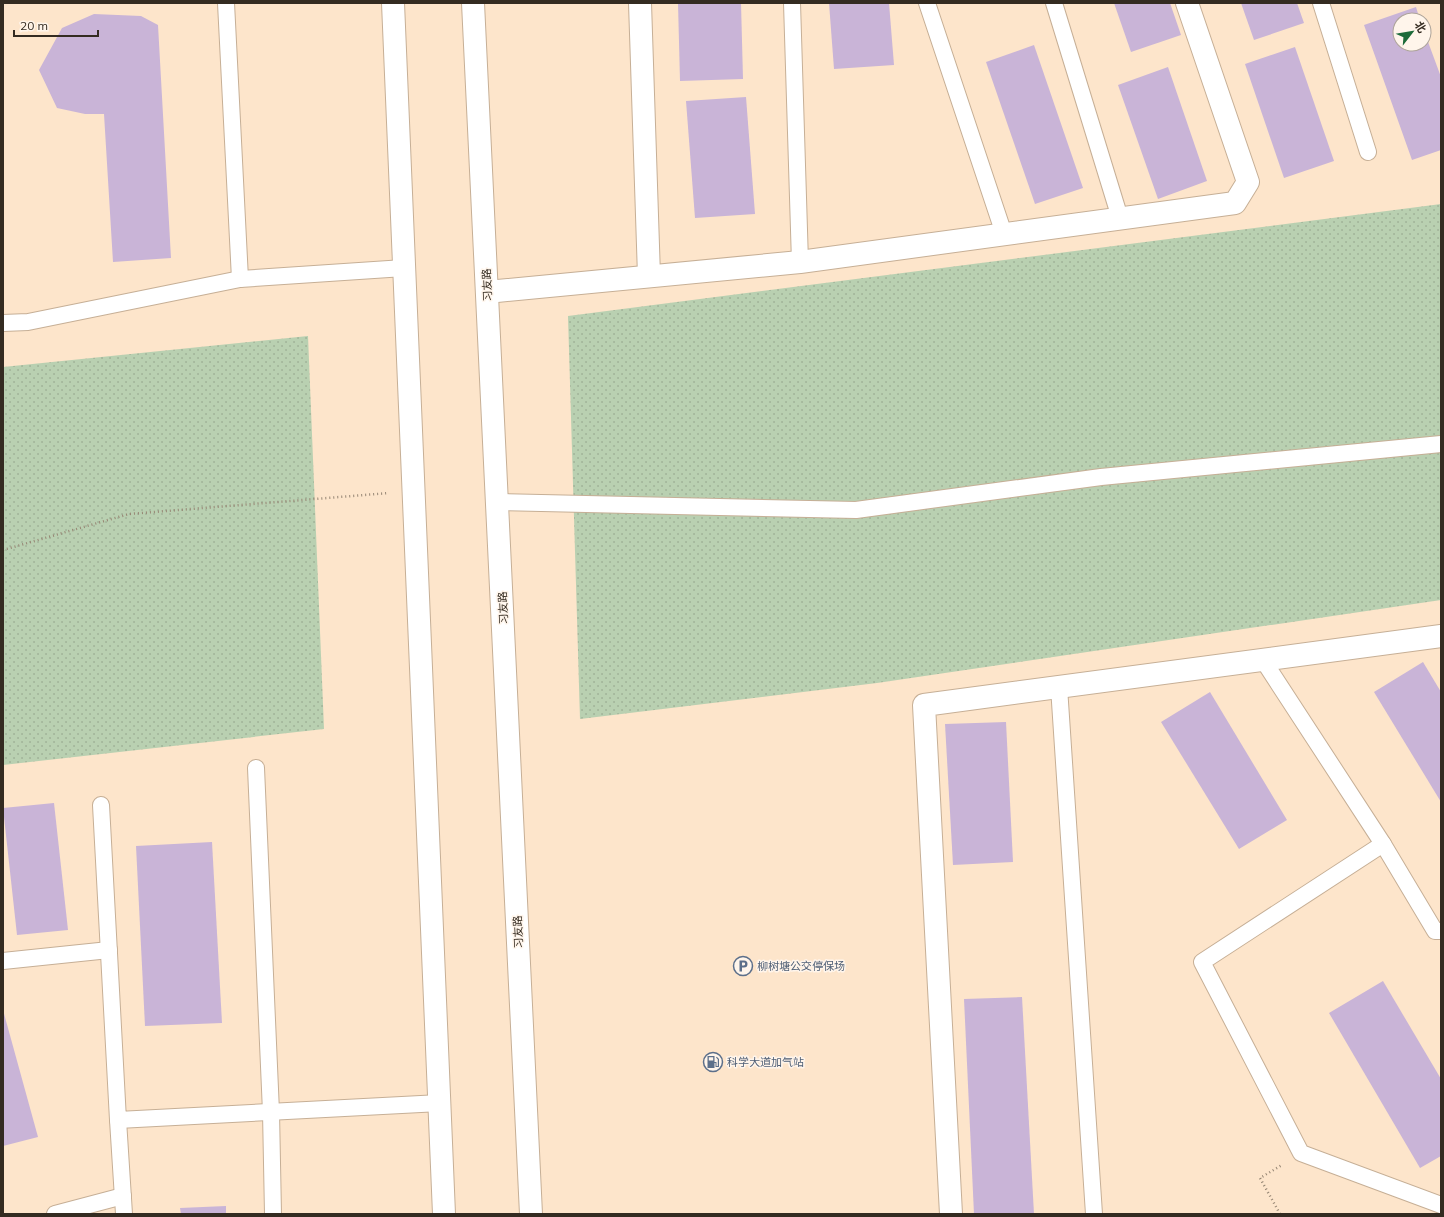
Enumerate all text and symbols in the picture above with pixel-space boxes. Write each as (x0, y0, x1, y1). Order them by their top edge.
scale bar (14, 12, 98, 38)
north arrow (1392, 12, 1432, 52)
text: 20 m (20, 18, 48, 33)
text: 北 (1412, 19, 1429, 35)
street label: 习友路 (479, 268, 495, 302)
street label: 习友路 (495, 591, 511, 625)
street label: 习友路 (510, 915, 526, 949)
parking icon: 柳树塘公交停保场 (732, 955, 754, 977)
place label: 柳树塘公交停保场 (757, 959, 845, 973)
fuel station icon: 科学大道加气站 (702, 1051, 724, 1073)
place label: 科学大道加气站 (727, 1055, 804, 1069)

